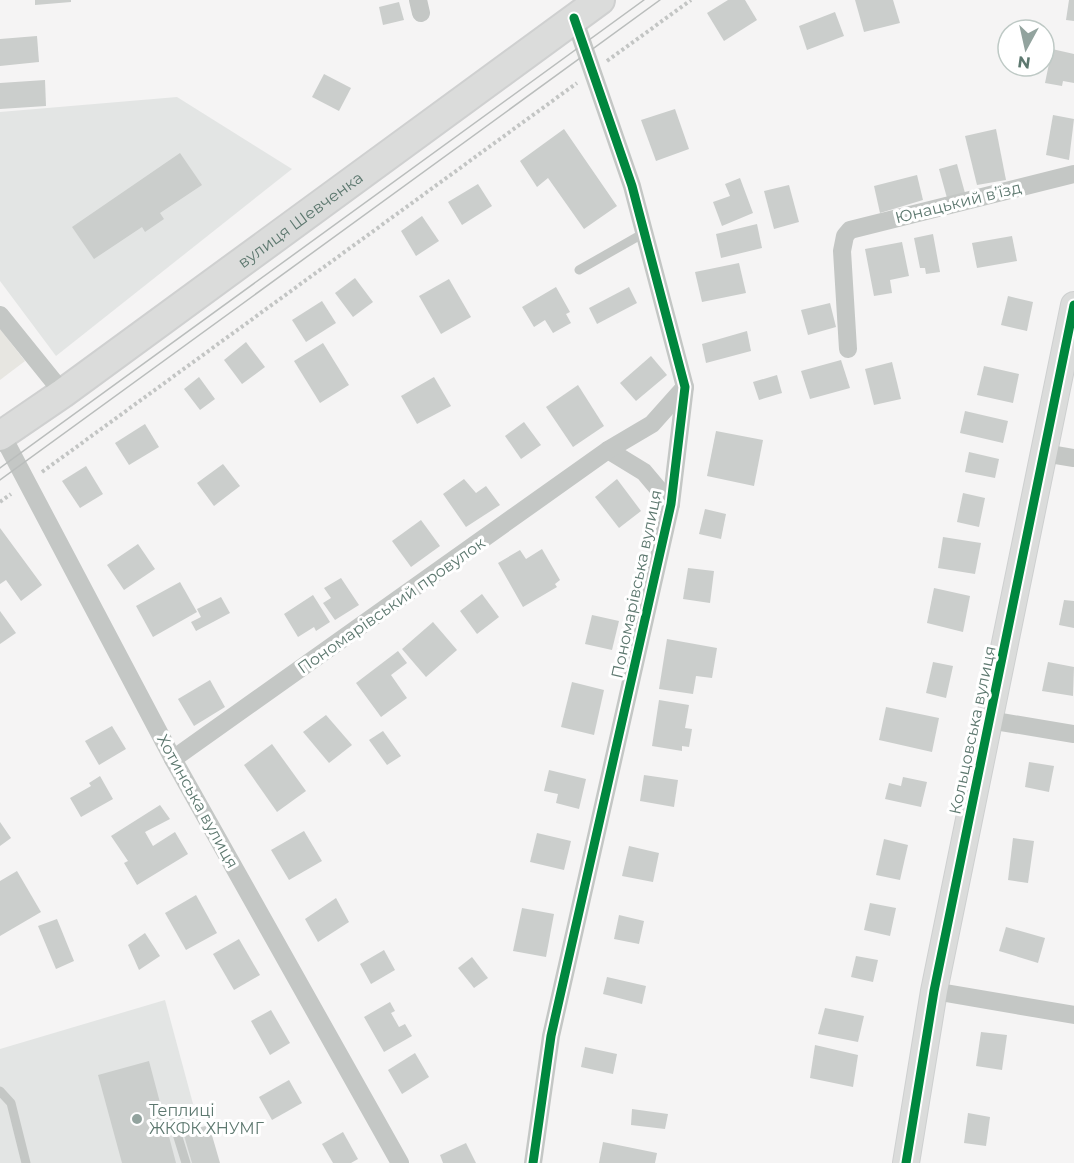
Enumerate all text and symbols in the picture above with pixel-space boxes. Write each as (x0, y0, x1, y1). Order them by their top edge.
north arrow (996, 18, 1056, 78)
text: N (1016, 52, 1032, 73)
street label: вулиця Шевченка (234, 168, 367, 272)
street label: Юнацький в’їзд (893, 178, 1023, 227)
street label: Пономарівська вулиця (607, 488, 666, 680)
street label: Пономарівський провулок (294, 533, 489, 678)
street label: Кольцовська вулиця (945, 644, 1000, 816)
street label: Хотинська вулиця (153, 731, 242, 871)
place label: Теплиці ЖКФК ХНУМГ (149, 1101, 265, 1138)
marker: Теплиці ЖКФК ХНУМГ (130, 1112, 144, 1126)

